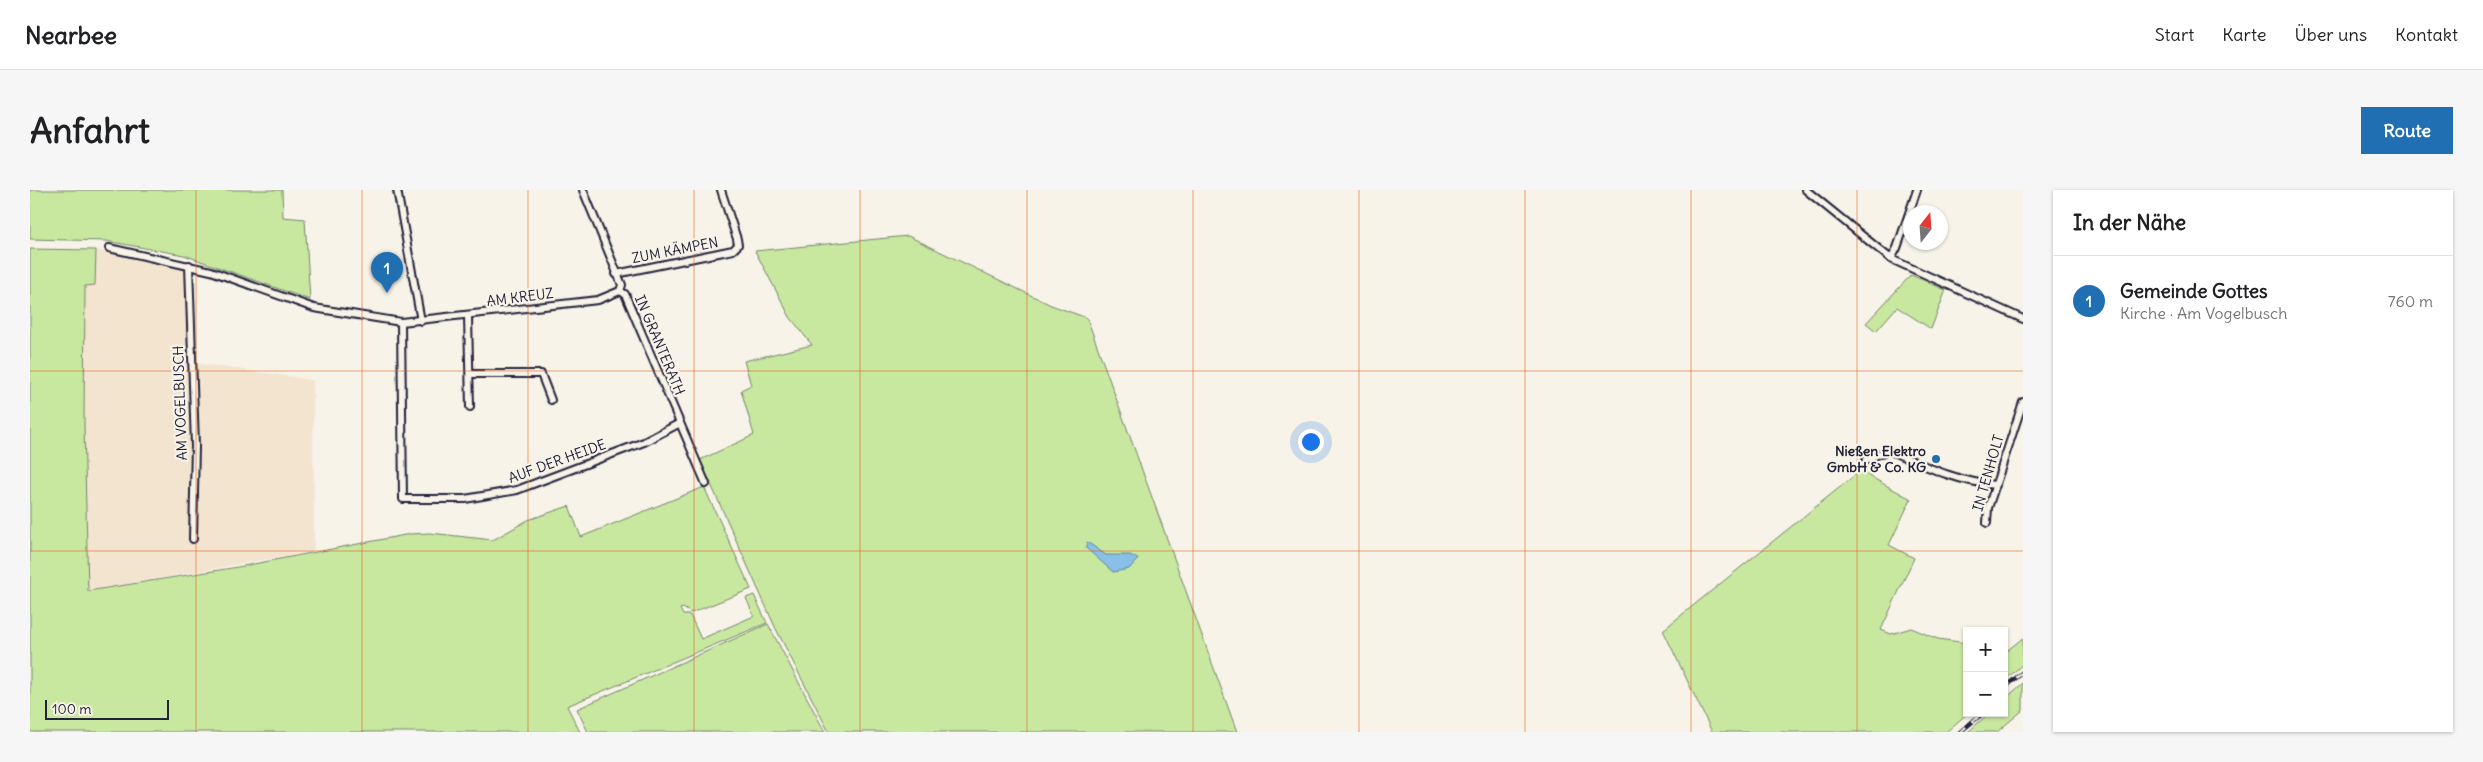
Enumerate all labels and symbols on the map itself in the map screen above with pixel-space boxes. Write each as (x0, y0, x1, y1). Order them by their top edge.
north arrow (1903, 205, 1948, 250)
street label: ZUM KÄMPEN (630, 233, 720, 267)
pin: 1 (371, 252, 403, 293)
street label: AM KREUZ (486, 284, 554, 310)
street label: IN GRANTERATH (631, 292, 689, 398)
street label: AM VOGELBUSCH (169, 345, 191, 461)
your location (1298, 429, 1324, 455)
street label: IN TENHOLT (1968, 433, 2008, 513)
street label: AUF DER HEIDE (506, 435, 608, 487)
place label: Nießen Elektro GmbH & Co. KG (1827, 442, 1926, 476)
marker: Nießen Elektro GmbH & Co. KG (1930, 453, 1942, 465)
scale bar (45, 697, 169, 720)

